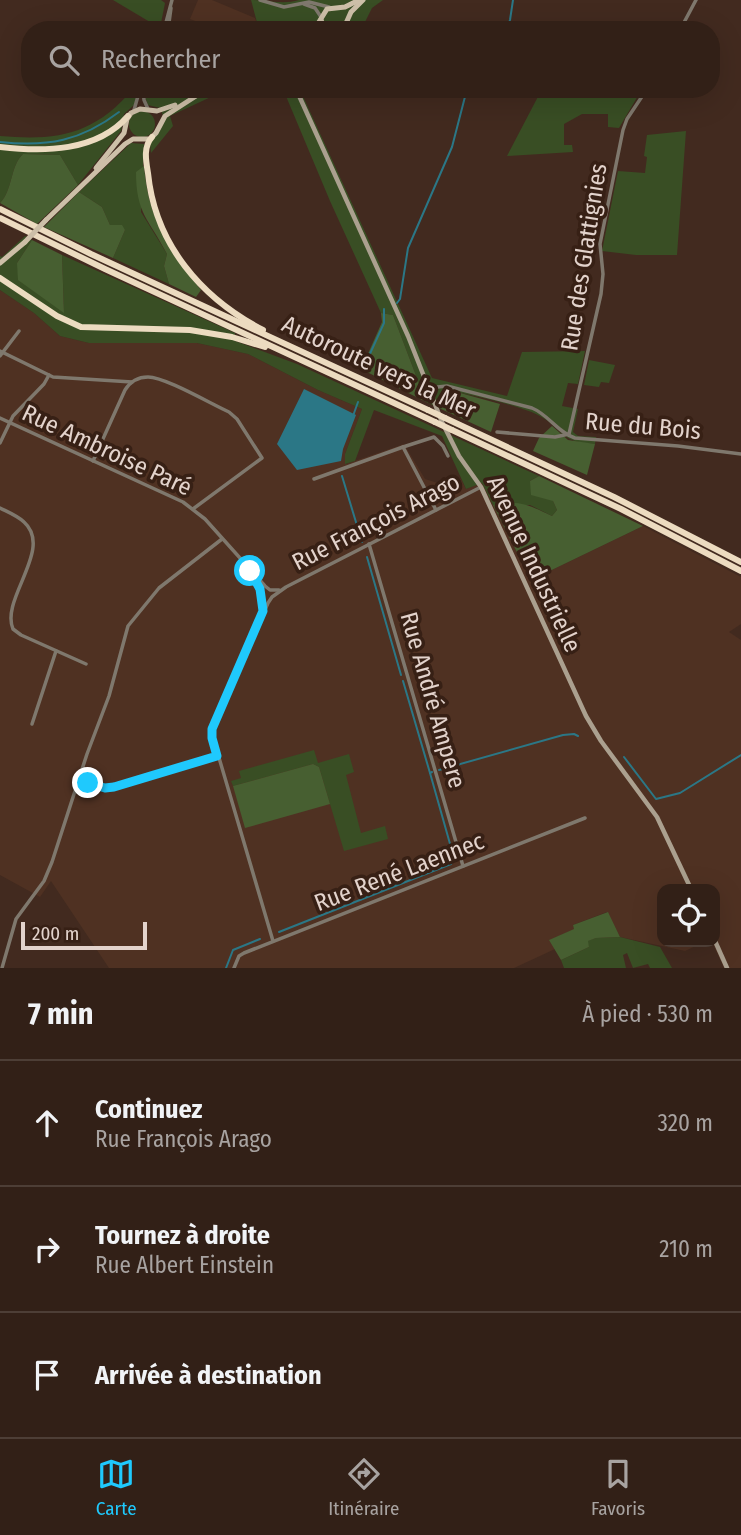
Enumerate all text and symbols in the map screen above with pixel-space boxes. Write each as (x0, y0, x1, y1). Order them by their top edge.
search box (21, 21, 720, 98)
icon: search (45, 41, 83, 79)
text: Rechercher (101, 44, 220, 75)
street label: Rue des Glattignies (555, 161, 613, 353)
street label: Autoroute vers la Mer (278, 310, 481, 424)
street label: Rue Ambroise Paré (18, 398, 196, 502)
street label: Rue du Bois (584, 407, 702, 445)
street label: Rue François Arago (287, 468, 465, 576)
street label: Avenue Industrielle (481, 472, 587, 656)
route start (234, 555, 265, 586)
street label: Rue André Ampere (394, 609, 472, 791)
route end (72, 767, 103, 798)
street label: Rue René Laennec (310, 827, 488, 917)
map controls (657, 884, 720, 947)
button: locate (657, 884, 720, 947)
scale bar (21, 919, 147, 951)
text: 200 m (32, 922, 79, 945)
text: 7 min (28, 996, 93, 1032)
text: À pied · 530 m (582, 1000, 713, 1028)
text: Continuez (95, 1094, 202, 1125)
icon: ahead (28, 1104, 66, 1142)
text: 320 m (658, 1109, 713, 1137)
text: Rue François Arago (95, 1125, 272, 1153)
text: Tournez à droite (95, 1220, 270, 1251)
icon: right (28, 1230, 66, 1268)
text: 210 m (659, 1235, 713, 1263)
text: Rue Albert Einstein (95, 1251, 274, 1279)
icon: arrive (28, 1356, 66, 1394)
text: Arrivée à destination (95, 1360, 322, 1391)
tab: Carte (96, 1455, 137, 1520)
tab: Itinéraire (328, 1455, 399, 1520)
tab: Favoris (591, 1455, 645, 1520)

